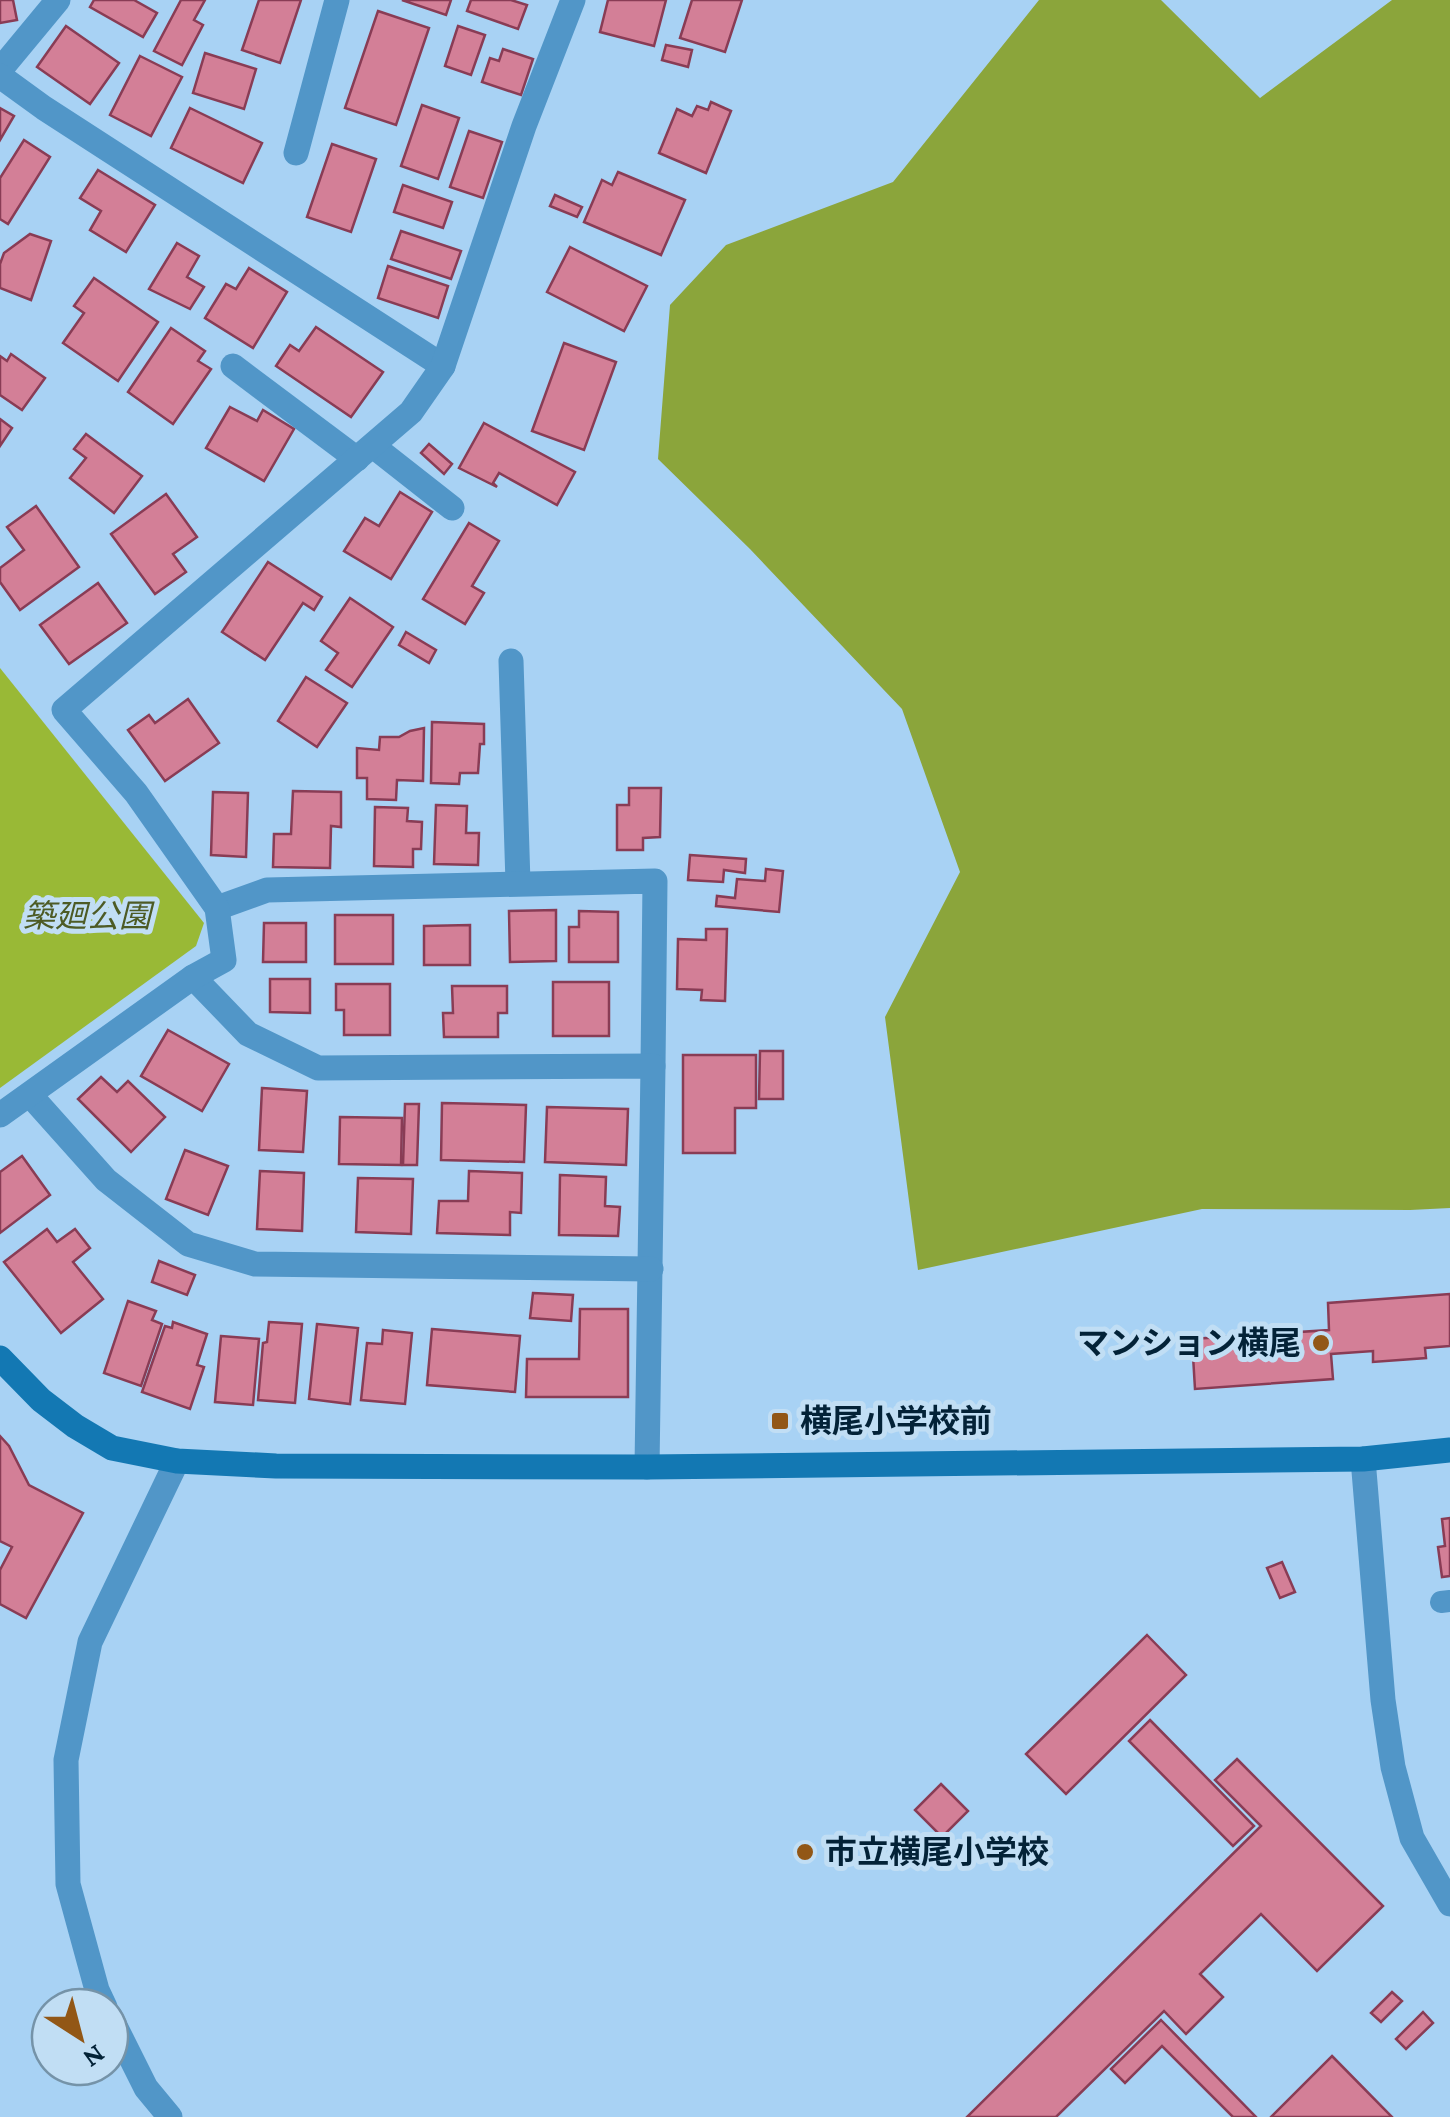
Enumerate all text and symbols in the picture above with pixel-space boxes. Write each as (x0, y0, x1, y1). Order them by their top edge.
park label: 築廻公園 (23, 898, 155, 934)
place label: マンション横尾 (1077, 1325, 1301, 1361)
marker: マンション横尾 (1310, 1332, 1332, 1354)
place label: 横尾小学校前 (800, 1403, 992, 1439)
marker: 横尾小学校前 (769, 1410, 791, 1432)
place label: 市立横尾小学校 (825, 1834, 1049, 1870)
marker: 市立横尾小学校 (794, 1841, 816, 1863)
north arrow (30, 1987, 130, 2087)
text: N (78, 2039, 111, 2075)

